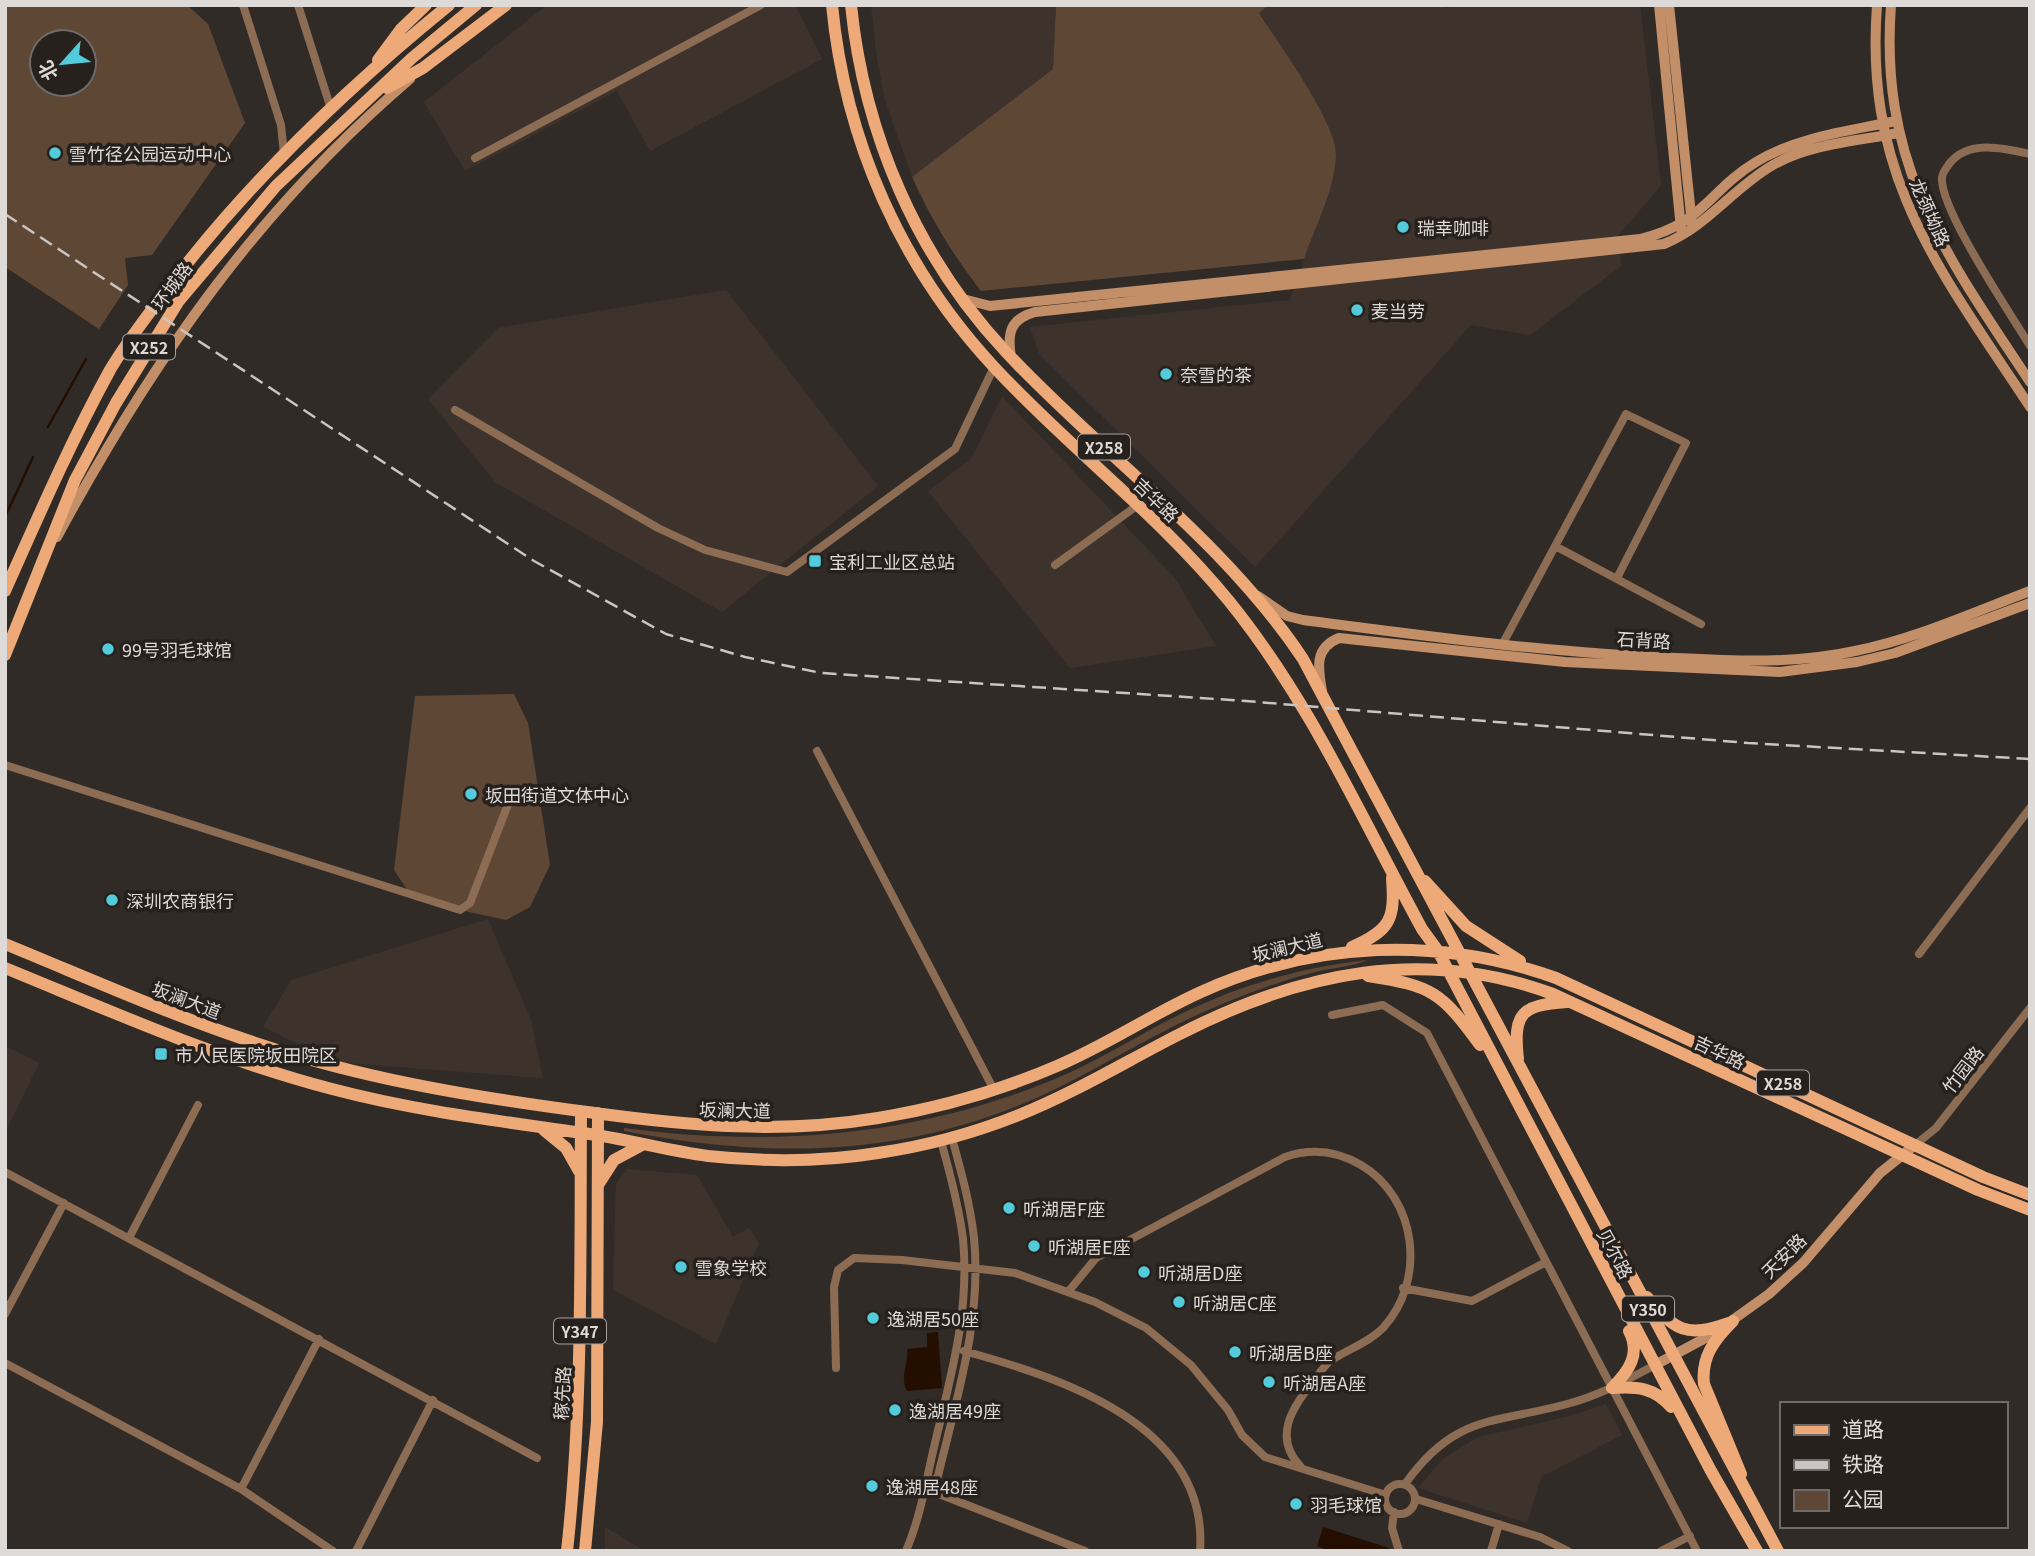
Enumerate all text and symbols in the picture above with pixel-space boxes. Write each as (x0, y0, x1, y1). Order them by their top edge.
north arrow (28, 28, 98, 98)
text: 北 (30, 57, 63, 86)
place label: 雪竹径公园运动中心 (69, 140, 231, 166)
marker: 雪竹径公园运动中心 (47, 145, 63, 161)
street label: 龙颈坳路 (1904, 174, 1958, 250)
place label: 瑞幸咖啡 (1417, 214, 1489, 240)
marker: 瑞幸咖啡 (1395, 219, 1411, 235)
street label: 环城路 (145, 256, 197, 314)
place label: 麦当劳 (1371, 297, 1425, 323)
marker: 麦当劳 (1349, 302, 1365, 318)
road number: X252 (123, 334, 175, 360)
place label: 奈雪的茶 (1180, 361, 1252, 387)
marker: 奈雪的茶 (1158, 366, 1174, 382)
road number: X258 (1078, 434, 1130, 460)
street label: 吉华路 (1129, 471, 1185, 527)
place label: 宝利工业区总站 (829, 548, 955, 574)
marker: 宝利工业区总站 (807, 553, 823, 569)
street label: 石背路 (1616, 625, 1672, 653)
place label: 99号羽毛球馆 (122, 636, 232, 662)
marker: 99号羽毛球馆 (100, 641, 116, 657)
place label: 坂田街道文体中心 (485, 781, 629, 807)
marker: 坂田街道文体中心 (463, 786, 479, 802)
place label: 深圳农商银行 (126, 887, 234, 913)
marker: 深圳农商银行 (104, 892, 120, 908)
street label: 坂澜大道 (1249, 925, 1325, 967)
street label: 坂澜大道 (149, 974, 225, 1024)
street label: 吉华路 (1690, 1028, 1750, 1074)
street label: 竹园路 (1935, 1040, 1989, 1098)
place label: 市人民医院坂田院区 (175, 1041, 337, 1067)
marker: 市人民医院坂田院区 (153, 1046, 169, 1062)
road number: X258 (1757, 1070, 1809, 1096)
street label: 坂澜大道 (699, 1095, 771, 1123)
place label: 听湖居F座 (1023, 1195, 1105, 1221)
marker: 听湖居F座 (1001, 1200, 1017, 1216)
street label: 贝尔路 (1592, 1223, 1640, 1283)
street label: 天安路 (1755, 1227, 1811, 1283)
place label: 听湖居E座 (1048, 1233, 1131, 1259)
marker: 听湖居E座 (1026, 1238, 1042, 1254)
place label: 雪象学校 (695, 1254, 767, 1280)
marker: 雪象学校 (673, 1259, 689, 1275)
place label: 听湖居D座 (1158, 1259, 1242, 1285)
marker: 听湖居D座 (1136, 1264, 1152, 1280)
place label: 听湖居C座 (1193, 1289, 1276, 1315)
marker: 听湖居C座 (1171, 1294, 1187, 1310)
road number: Y350 (1622, 1296, 1674, 1322)
place label: 逸湖居50座 (887, 1305, 979, 1331)
marker: 逸湖居50座 (865, 1310, 881, 1326)
road number: Y347 (554, 1318, 606, 1344)
place label: 听湖居B座 (1249, 1339, 1333, 1365)
marker: 听湖居B座 (1227, 1344, 1243, 1360)
street label: 稼先路 (547, 1365, 575, 1421)
place label: 听湖居A座 (1283, 1369, 1366, 1395)
marker: 听湖居A座 (1261, 1374, 1277, 1390)
place label: 逸湖居49座 (909, 1397, 1001, 1423)
marker: 逸湖居49座 (887, 1402, 903, 1418)
legend (1780, 1402, 2007, 1528)
text: 道路 (1842, 1413, 1884, 1443)
text: 铁路 (1842, 1448, 1884, 1478)
place label: 逸湖居48座 (886, 1473, 978, 1499)
marker: 逸湖居48座 (864, 1478, 880, 1494)
text: 公园 (1842, 1483, 1884, 1513)
place label: 羽毛球馆 (1310, 1491, 1382, 1517)
marker: 羽毛球馆 (1288, 1496, 1304, 1512)

